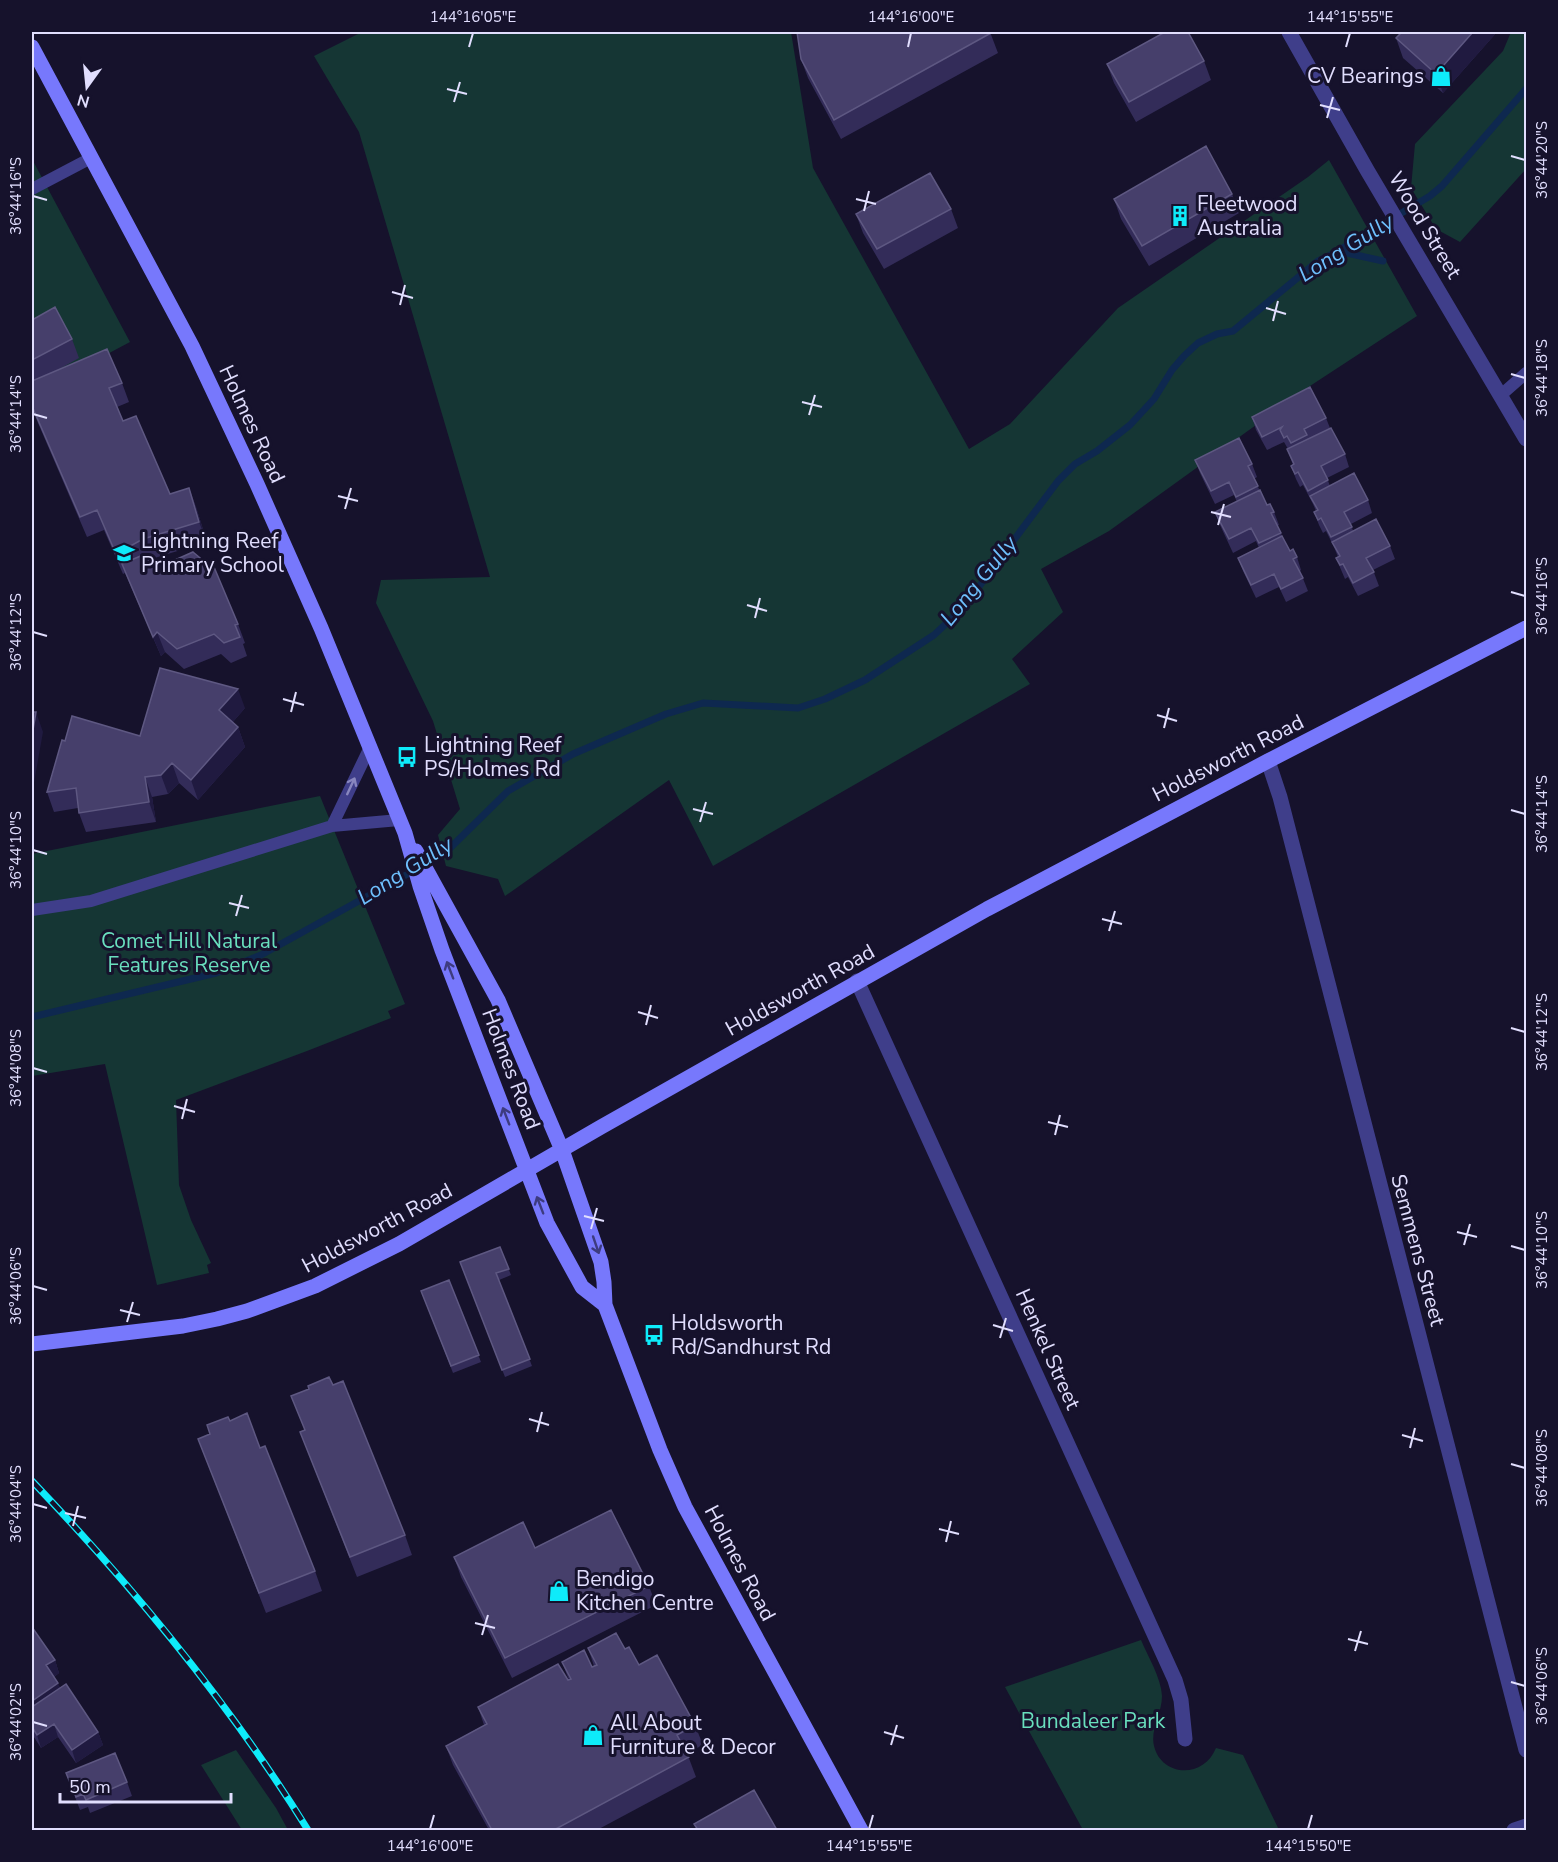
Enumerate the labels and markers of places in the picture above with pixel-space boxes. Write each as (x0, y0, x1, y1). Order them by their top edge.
place label: CV Bearings (1307, 62, 1424, 90)
shop icon: CV Bearings (1429, 64, 1453, 88)
place label: Fleetwood Australia (1197, 190, 1298, 242)
building icon: Fleetwood Australia (1168, 204, 1192, 228)
place label: Lightning Reef Primary School (141, 527, 285, 579)
school or university icon: Lightning Reef Primary School (112, 541, 136, 565)
place label: Lightning Reef PS/Holmes Rd (424, 731, 562, 783)
bus stop icon: Lightning Reef PS/Holmes Rd (395, 745, 419, 769)
place label: Holdsworth Rd/Sandhurst Rd (671, 1309, 831, 1361)
bus stop icon: Holdsworth Rd/Sandhurst Rd (642, 1323, 666, 1347)
place label: Bendigo Kitchen Centre (576, 1565, 714, 1617)
shop icon: Bendigo Kitchen Centre (547, 1579, 571, 1603)
place label: All About Furniture & Decor (610, 1709, 776, 1761)
shop icon: All About Furniture & Decor (581, 1723, 605, 1747)

